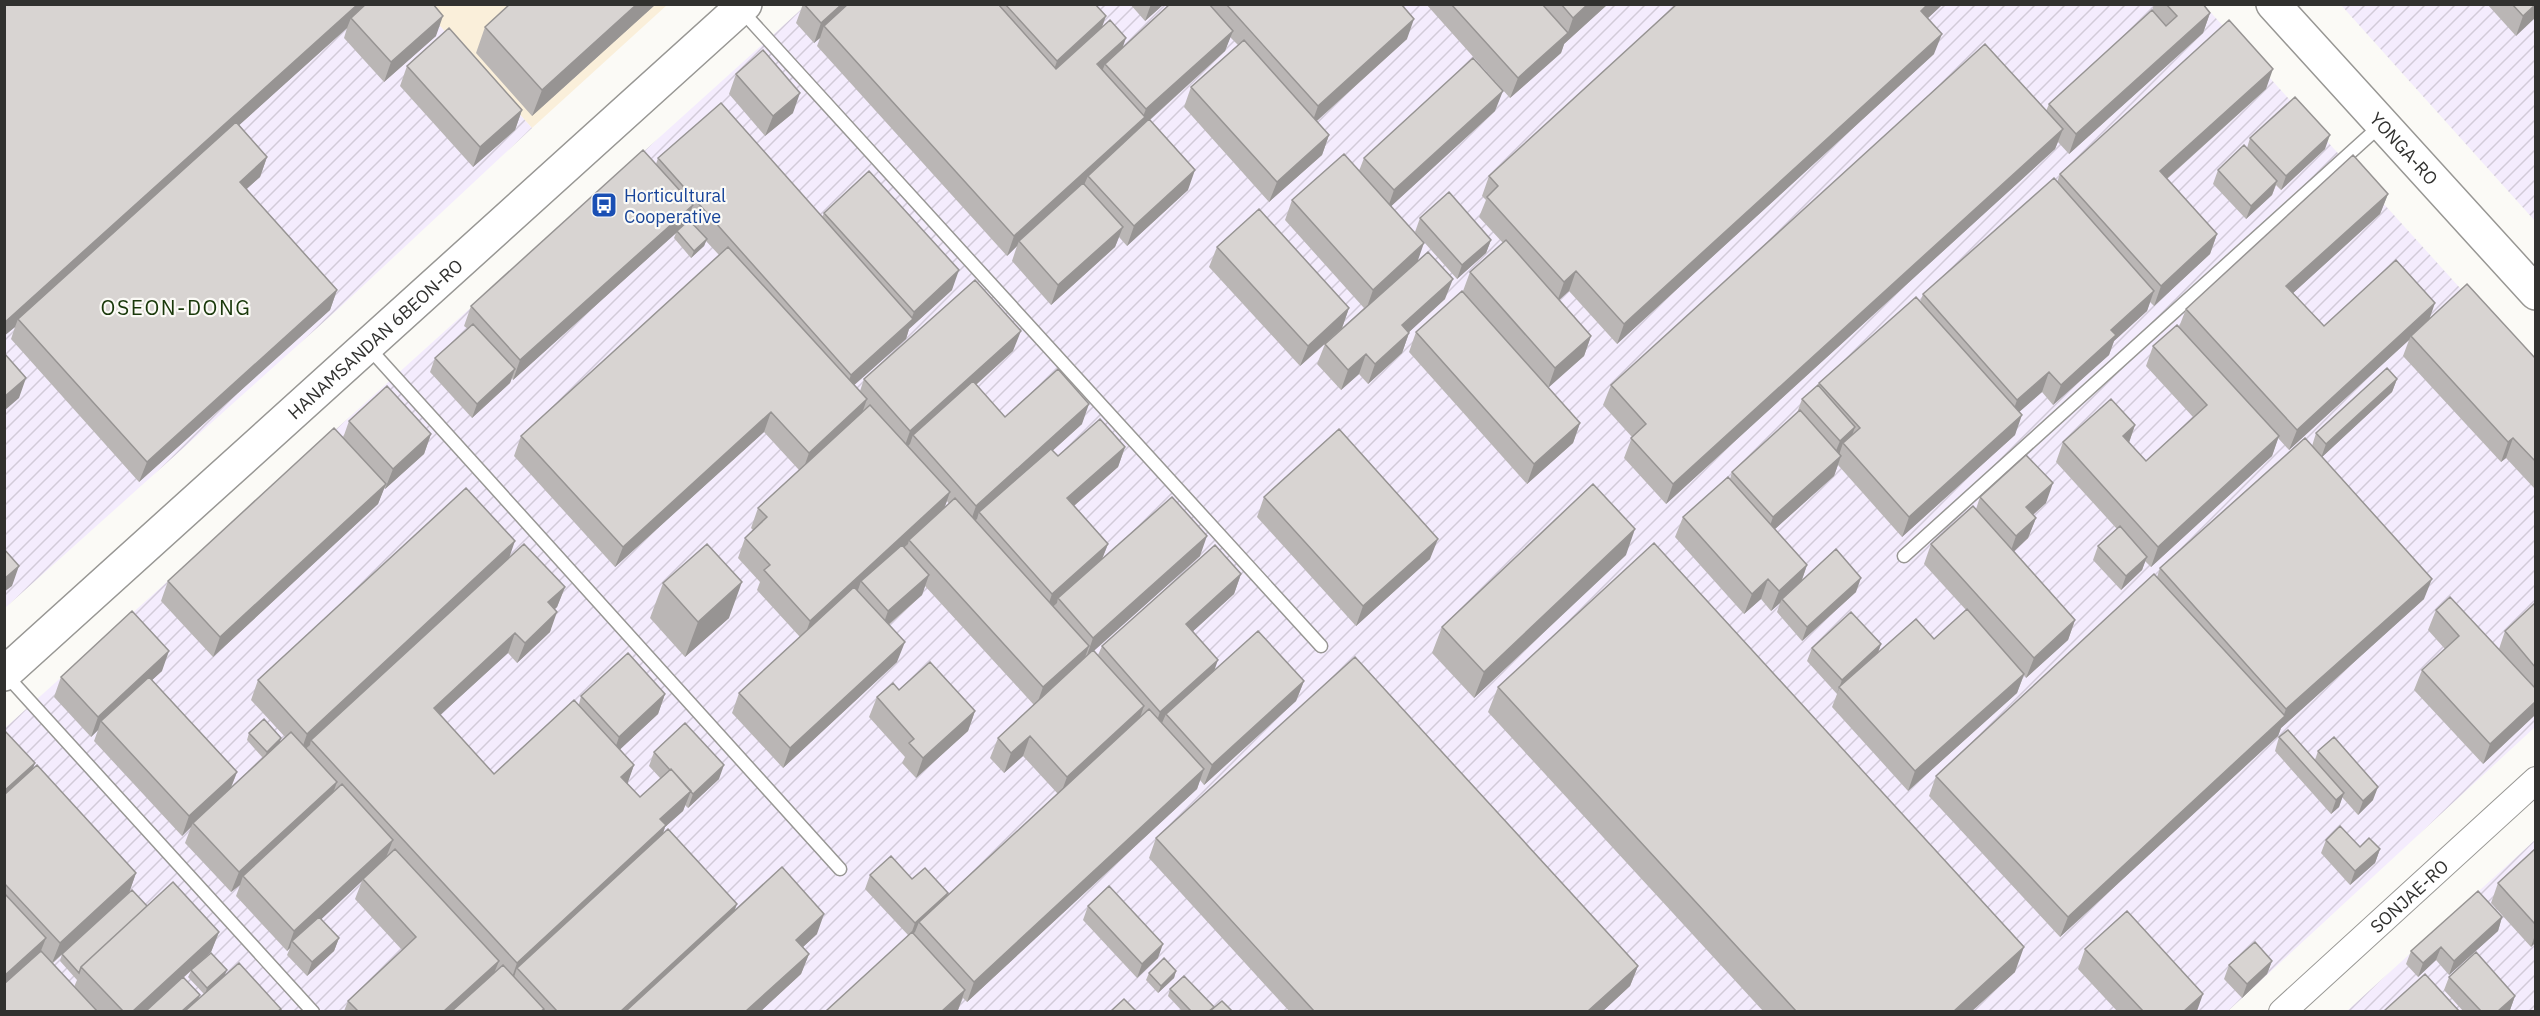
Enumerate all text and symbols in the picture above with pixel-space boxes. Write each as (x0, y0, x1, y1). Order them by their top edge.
street label: YONGA-RO (2365, 107, 2443, 189)
place label: Horticultural Cooperative (624, 184, 726, 228)
bus stop icon: Horticultural Cooperative (589, 190, 619, 220)
street label: HANAMSANDAN 6BEON-RO (283, 254, 467, 424)
district label: OSEON-DONG (101, 293, 251, 321)
street label: SONJAE-RO (2365, 854, 2453, 938)

